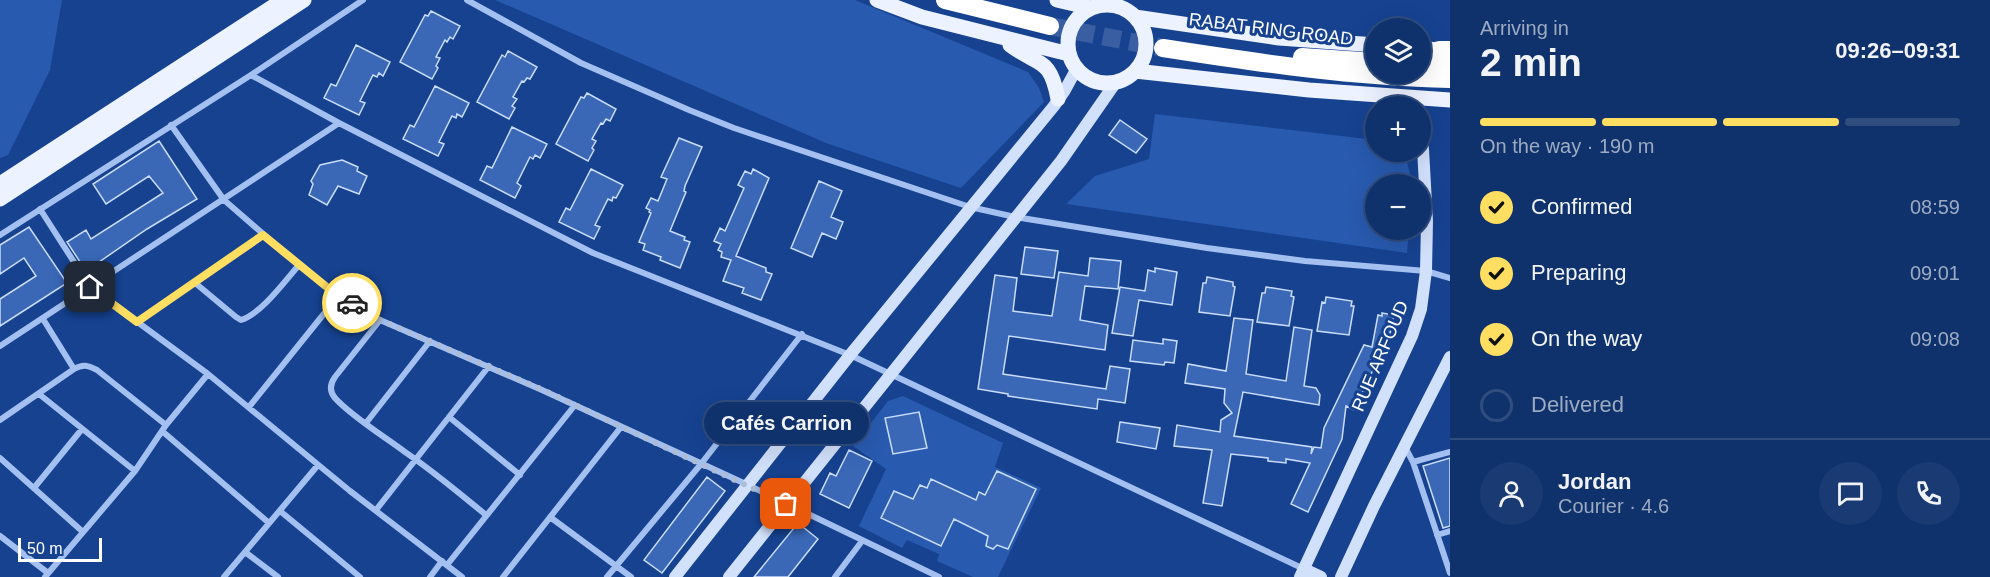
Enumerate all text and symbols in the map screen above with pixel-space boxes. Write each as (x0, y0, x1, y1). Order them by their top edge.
street label: RABAT RING ROAD (1188, 9, 1354, 49)
text: Arriving in (1480, 17, 1569, 39)
map controls (1365, 18, 1431, 240)
button: layers (1365, 18, 1431, 84)
text: 09:26–09:31 (1835, 38, 1960, 63)
text: 2 min (1480, 41, 1582, 84)
button: + (1365, 96, 1431, 162)
text: On the way · 190 m (1480, 135, 1655, 157)
button: − (1365, 174, 1431, 240)
icon: check (1480, 191, 1513, 224)
text: Confirmed (1531, 194, 1632, 219)
text: 08:59 (1910, 196, 1960, 218)
icon: check (1480, 257, 1513, 290)
text: Preparing (1531, 260, 1626, 285)
pin (64, 261, 115, 312)
text: 09:01 (1910, 262, 1960, 284)
icon: home (73, 270, 106, 303)
courier (322, 273, 382, 333)
icon: car (336, 287, 369, 320)
street label: RUE ARFOUD (1348, 298, 1412, 414)
icon: check (1480, 323, 1513, 356)
text: On the way (1531, 326, 1642, 351)
text: 09:08 (1910, 328, 1960, 350)
text: Delivered (1531, 392, 1624, 417)
callout: Cafés Carrion (704, 402, 868, 444)
text: Cafés Carrion (721, 412, 852, 434)
button: person (1480, 462, 1543, 525)
button: chat (1819, 462, 1882, 525)
button: phone (1897, 462, 1960, 525)
text: Jordan (1558, 469, 1631, 494)
pin (760, 478, 811, 529)
icon: bag (769, 487, 802, 520)
text: Courier · 4.6 (1558, 495, 1669, 517)
scale bar (18, 535, 102, 562)
text: 50 m (27, 540, 63, 557)

